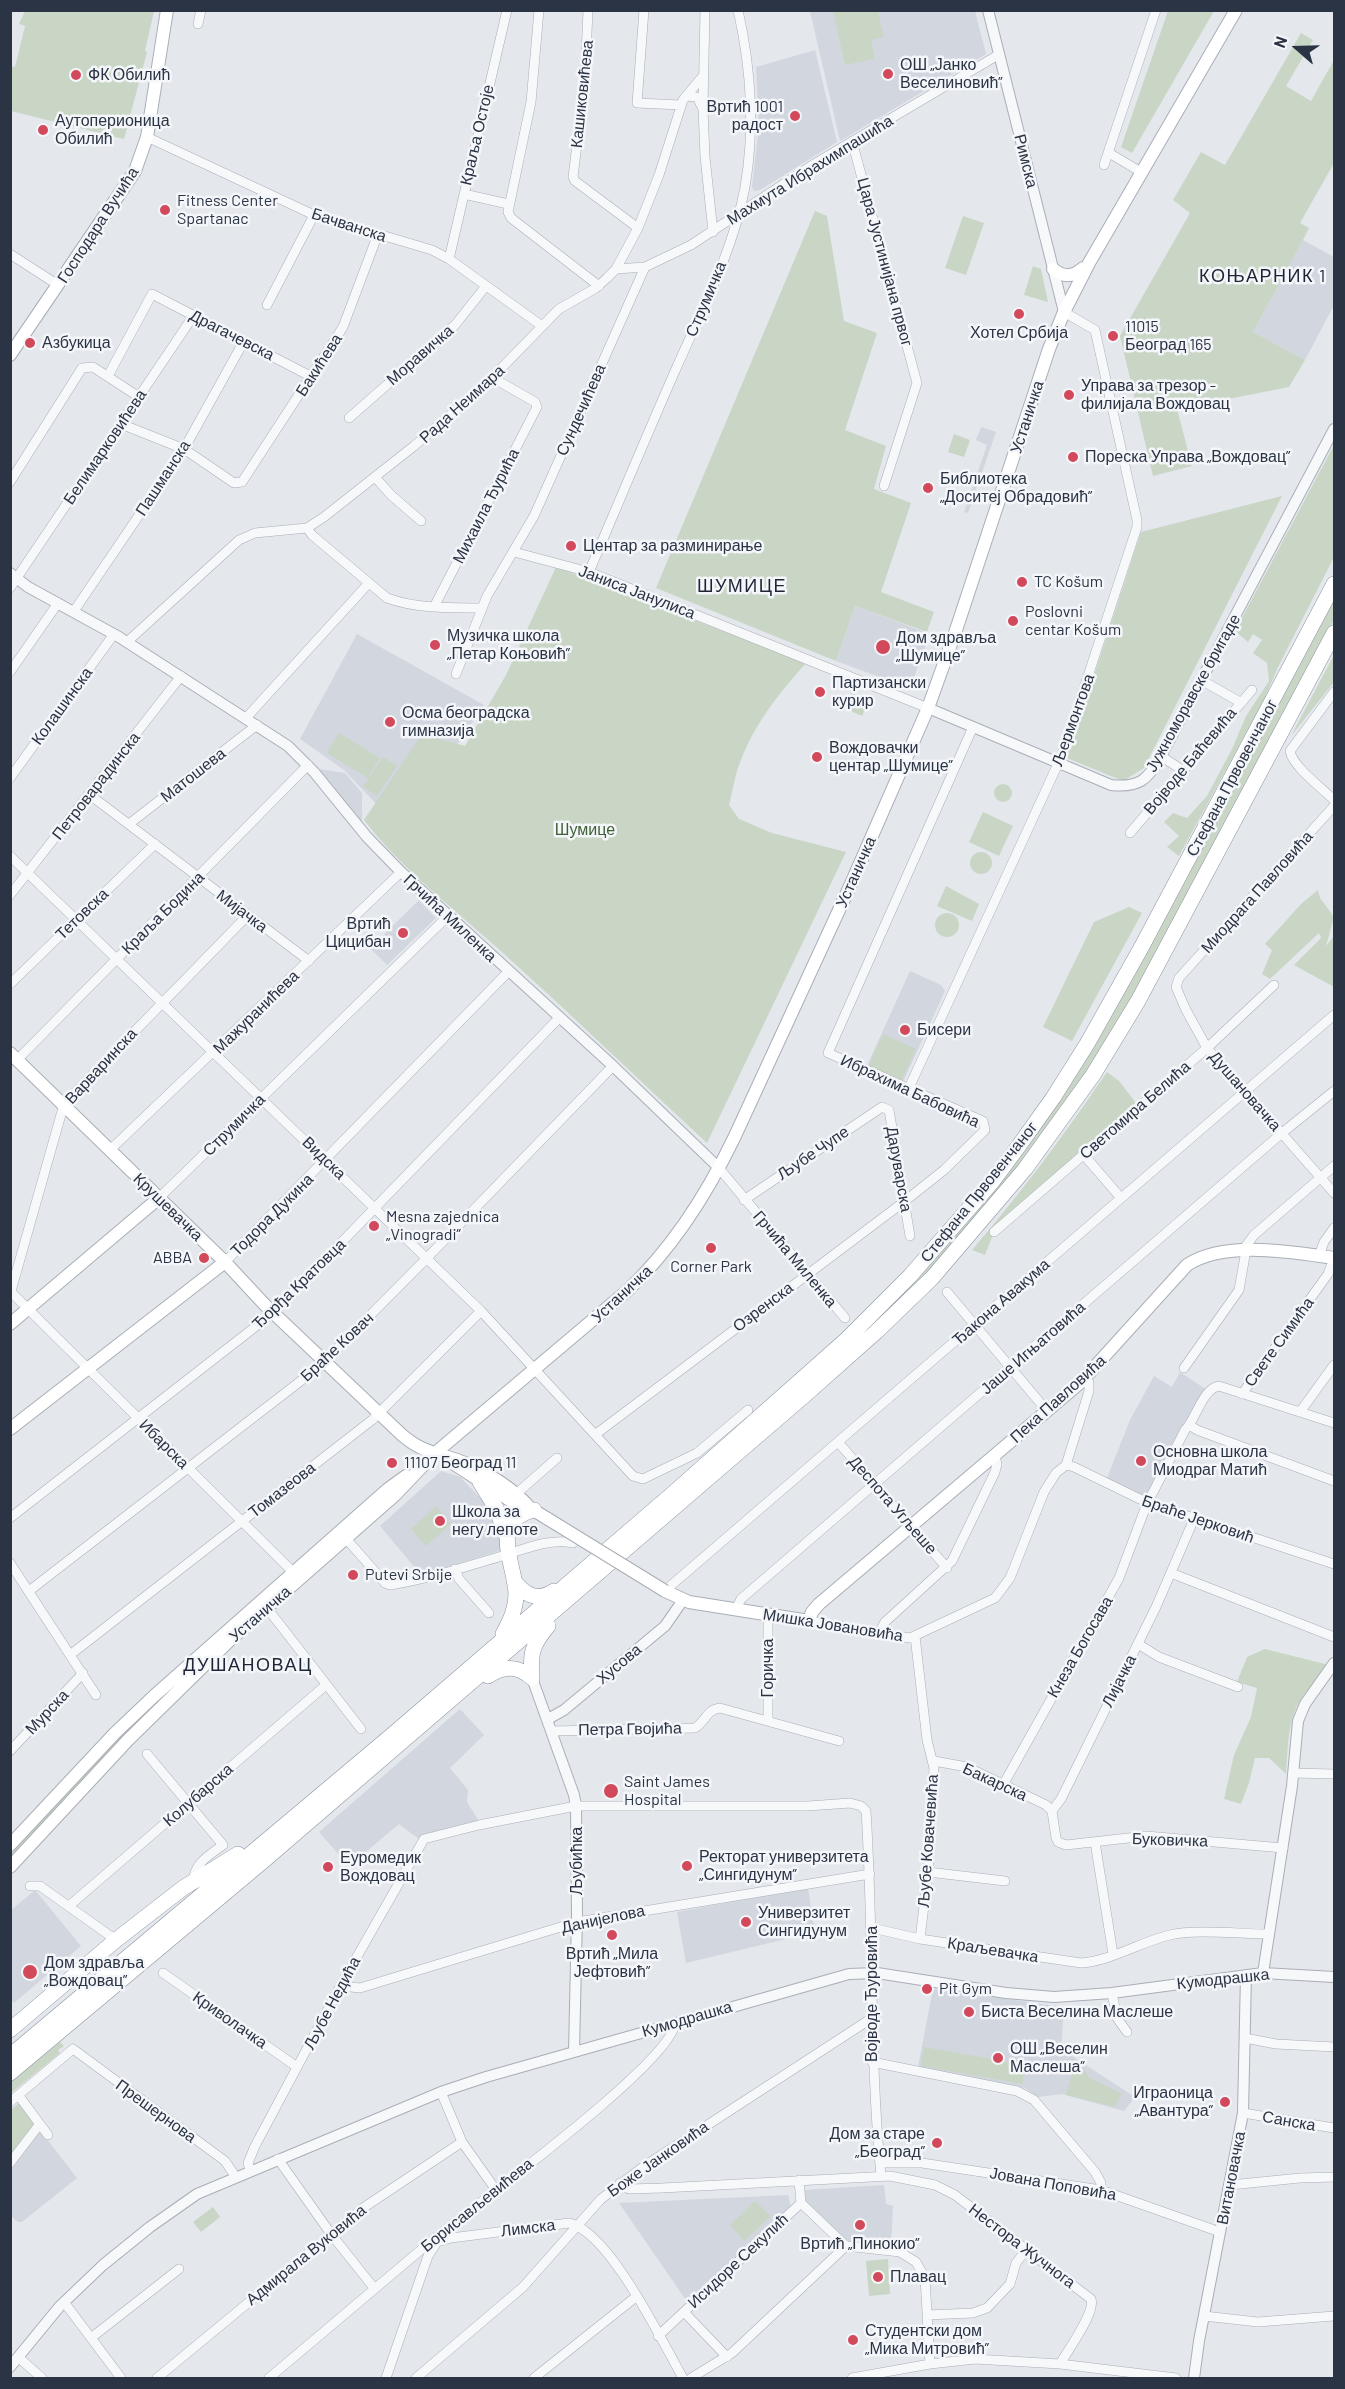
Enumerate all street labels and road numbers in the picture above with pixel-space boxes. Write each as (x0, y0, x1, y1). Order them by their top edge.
street label: Кашиковићева (567, 39, 597, 149)
street label: Краља Остоје (456, 83, 498, 187)
street label: Махмута Ибрахимпашића (723, 111, 897, 229)
street label: Римска (1010, 132, 1042, 190)
street label: Господара Вучића (53, 163, 143, 287)
street label: Цара Јустинијана првог (853, 176, 917, 348)
street label: Бачванска (309, 204, 389, 246)
street label: Струмичка (682, 258, 730, 340)
street label: Драгачевска (186, 305, 278, 365)
street label: Моравичка (383, 321, 457, 389)
street label: Бакићева (292, 330, 346, 400)
street label: Рада Неимара (416, 361, 508, 447)
street label: Сундечићева (552, 361, 610, 459)
street label: Устаничка (1006, 378, 1048, 456)
street label: Белимарковићева (59, 386, 151, 508)
street label: Пашманска (131, 437, 195, 519)
street label: Михаила Ђурића (449, 445, 523, 567)
street label: Јаниса Јанулиса (576, 561, 698, 623)
street label: Јужноморавске бригаде (1142, 611, 1244, 775)
street label: Колашинска (28, 664, 96, 748)
street label: Љермонтова (1047, 671, 1099, 769)
street label: Стефана Првовенчаног (1182, 696, 1282, 860)
street label: Војводе Баћевића (1140, 704, 1240, 818)
street label: Петроварадинска (48, 728, 144, 844)
street label: Матошева (157, 744, 229, 806)
street label: Миодрага Павловића (1197, 827, 1317, 957)
street label: Устаничка (832, 834, 880, 910)
street label: Краља Бодина (118, 868, 208, 958)
street label: Грчића Миленка (400, 870, 500, 966)
street label: Тетовска (52, 884, 112, 944)
street label: Мијачка (213, 886, 271, 936)
street label: Мажуранићева (209, 966, 303, 1058)
street label: Варваринска (61, 1024, 141, 1108)
street label: Душановачка (1205, 1047, 1285, 1135)
street label: Ибрахима Бабовића (837, 1050, 983, 1132)
street label: Светомира Белића (1076, 1057, 1194, 1163)
street label: Струмичка (199, 1090, 269, 1160)
street label: Стефана Првовенчаног (916, 1118, 1042, 1266)
street label: Љубе Чупе (773, 1122, 853, 1184)
street label: Даруварска (882, 1125, 916, 1213)
street label: Видска (298, 1133, 350, 1183)
street label: Крушевачка (129, 1169, 207, 1245)
street label: Тодора Дукина (227, 1170, 317, 1260)
street label: Грчића Миленка (749, 1207, 841, 1311)
street label: Ђорђа Кратовца (248, 1235, 350, 1333)
street label: Ђакона Авакума (948, 1255, 1054, 1349)
street label: Устаничка (588, 1261, 656, 1327)
street label: Озренска (729, 1278, 797, 1336)
street label: Свете Симића (1240, 1294, 1318, 1390)
street label: Јаше Игњатовића (977, 1297, 1089, 1399)
street label: Браће Ковач (297, 1308, 377, 1386)
street label: Пека Павловића (1006, 1351, 1110, 1447)
street label: Ибарска (135, 1415, 193, 1473)
street label: Деспота Угљеше (845, 1452, 941, 1558)
street label: Томазеова (245, 1458, 319, 1522)
street label: Браће Јерковић (1139, 1491, 1257, 1547)
street label: Устаничка (225, 1582, 295, 1646)
street label: Кнеза Богосава (1043, 1593, 1117, 1701)
street label: Мишка Јовановића (762, 1604, 904, 1646)
street label: Горичка (758, 1639, 778, 1697)
street label: Хусова (593, 1640, 645, 1688)
street label: Лијачка (1098, 1652, 1140, 1710)
street label: Мурска (21, 1686, 73, 1738)
street label: Петра Гвојића (578, 1718, 682, 1740)
street label: Колубарска (159, 1759, 237, 1831)
street label: Бакарска (960, 1759, 1030, 1805)
street label: Љубе Ковачевића (914, 1774, 942, 1908)
street label: Љубићка (567, 1827, 587, 1895)
street label: Буковичка (1132, 1829, 1208, 1851)
street label: Данијелова (559, 1901, 647, 1937)
street label: Војводе Ђуровића (862, 1926, 882, 2062)
street label: Краљевачка (946, 1933, 1040, 1967)
street label: Љубе Недића (299, 1953, 365, 2053)
street label: Кумодрашка (1176, 1965, 1270, 1993)
street label: Криволачка (189, 1987, 271, 2053)
street label: Кумодрашка (640, 1997, 734, 2041)
street label: Прешернова (112, 2075, 200, 2147)
street label: Санска (1261, 2107, 1317, 2135)
street label: Боже Јанковића (604, 2117, 712, 2201)
street label: Витановачка (1213, 2130, 1249, 2226)
street label: Борисављевићева (417, 2154, 537, 2256)
street label: Јована Поповића (988, 2163, 1118, 2205)
street label: Нестора Жучнога (965, 2200, 1079, 2292)
street label: Адмирала Вуковића (242, 2201, 370, 2309)
street label: Исидоре Секулић (684, 2210, 792, 2312)
street label: Лимска (500, 2215, 556, 2241)

